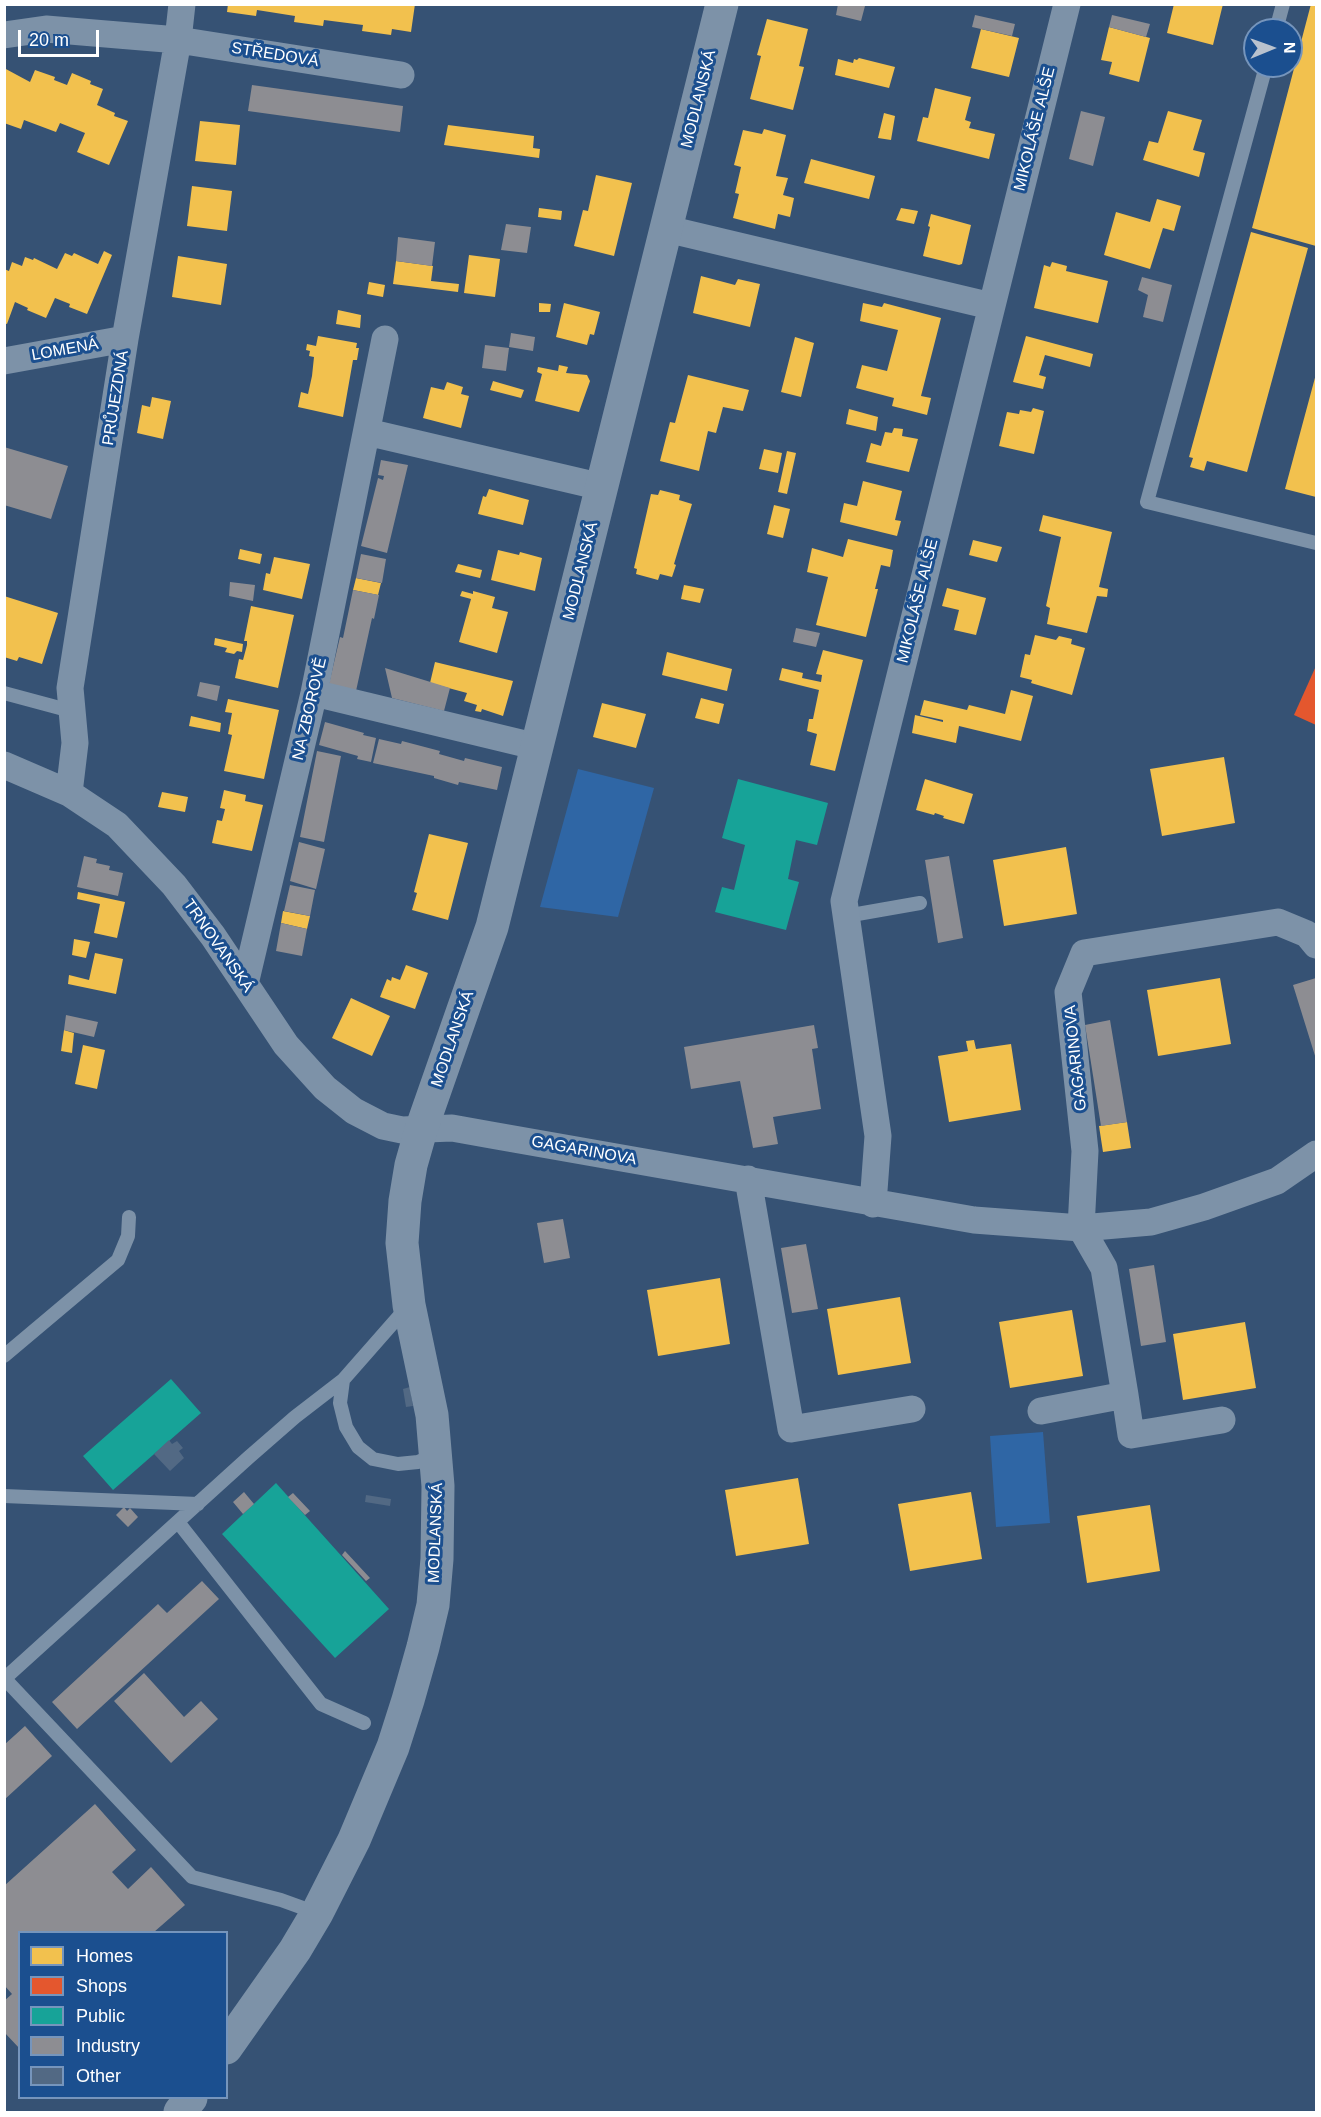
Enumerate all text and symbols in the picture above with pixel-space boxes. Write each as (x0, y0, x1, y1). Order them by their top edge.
scale bar (21, 18, 102, 56)
north arrow (1243, 18, 1303, 78)
text: 20 m (29, 30, 69, 50)
street label: STŘEDOVÁ (230, 39, 320, 71)
text: N (1281, 42, 1298, 54)
street label: MODLANSKÁ (678, 48, 720, 150)
street label: MIKOLÁŠE ALŠE (1010, 65, 1060, 193)
street label: LOMENÁ (30, 335, 100, 365)
street label: PRŮJEZDNÁ (99, 349, 133, 447)
street label: MODLANSKÁ (560, 520, 602, 622)
street label: MIKOLÁŠE ALŠE (893, 537, 943, 665)
street label: NA ZBOROVĚ (289, 656, 331, 762)
street label: TRNOVANSKÁ (179, 896, 257, 996)
street label: MODLANSKÁ (428, 988, 478, 1090)
street label: GAGARINOVA (1061, 1004, 1091, 1112)
street label: GAGARINOVA (530, 1132, 638, 1170)
street label: MODLANSKÁ (425, 1482, 447, 1584)
legend (18, 1931, 228, 2099)
text: Homes (76, 1946, 133, 1966)
text: Shops (76, 1976, 127, 1996)
text: Public (76, 2006, 125, 2026)
text: Industry (76, 2036, 140, 2056)
text: Other (76, 2066, 121, 2086)

